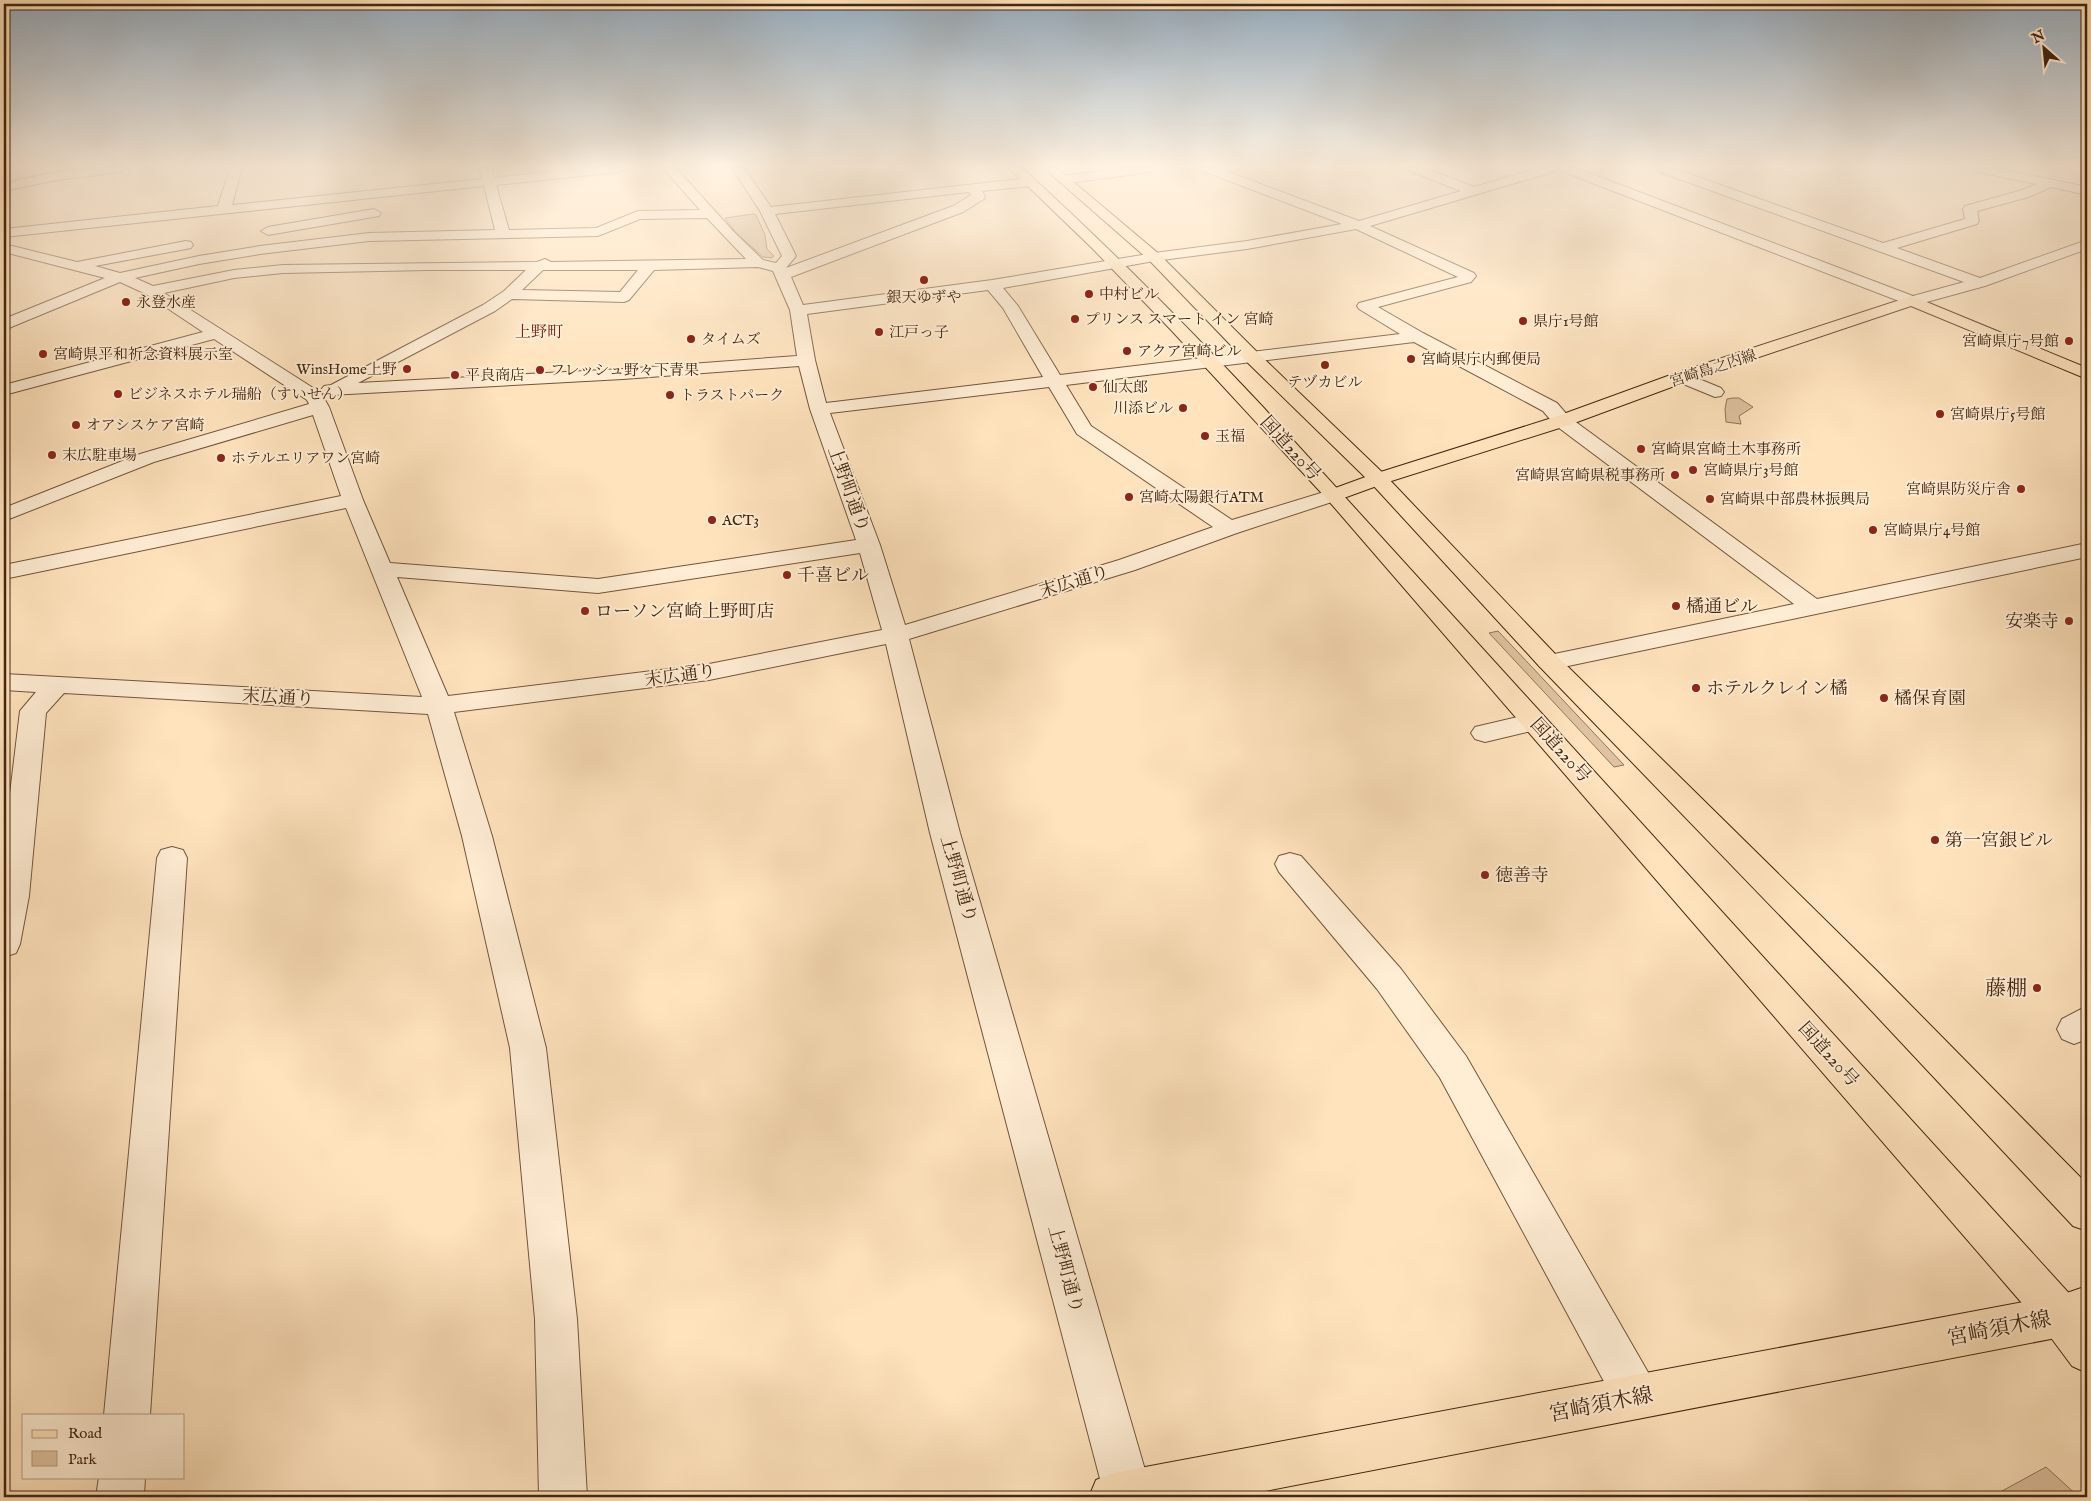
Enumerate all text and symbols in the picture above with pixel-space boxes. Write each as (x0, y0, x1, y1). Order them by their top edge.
north arrow (2018, 22, 2068, 72)
text: N (2028, 27, 2048, 49)
marker: 銀天ゆずや (918, 274, 930, 286)
place label: 中村ビル (1099, 285, 1159, 304)
place label: 銀天ゆずや (886, 288, 962, 307)
marker: 中村ビル (1083, 288, 1095, 300)
place label: 永登水産 (136, 293, 196, 312)
marker: 永登水産 (120, 296, 132, 308)
place label: プリンス スマート イン 宮崎 (1085, 310, 1273, 329)
place label: 県庁1号館 (1533, 312, 1599, 331)
marker: プリンス スマート イン 宮崎 (1069, 313, 1081, 325)
marker: 県庁1号館 (1517, 315, 1529, 327)
district label: 上野町 (515, 323, 563, 343)
place label: 江戸っ子 (889, 323, 949, 342)
marker: 江戸っ子 (873, 326, 885, 338)
place label: タイムズ (701, 330, 761, 349)
place label: 宮崎県庁7号館 (1962, 332, 2059, 351)
marker: タイムズ (685, 333, 697, 345)
marker: 宮崎県庁7号館 (2063, 335, 2075, 347)
place label: アクア宮崎ビル (1137, 342, 1242, 361)
place label: 宮崎県平和祈念資料展示室 (53, 345, 233, 364)
marker: アクア宮崎ビル (1121, 345, 1133, 357)
street label: 宮崎島之内線 (1667, 346, 1759, 391)
marker: 宮崎県平和祈念資料展示室 (37, 348, 49, 360)
place label: 宮崎県庁内郵便局 (1421, 350, 1541, 369)
marker: 宮崎県庁内郵便局 (1405, 353, 1417, 365)
marker: テヅカビル (1319, 359, 1331, 371)
place label: WinsHome上野 (296, 360, 397, 379)
place label: フレッシュ野々下青果 (550, 361, 699, 380)
marker: WinsHome上野 (401, 363, 413, 375)
marker: フレッシュ野々下青果 (534, 364, 546, 376)
place label: 平良商店 (465, 366, 525, 385)
marker: 平良商店 (449, 369, 461, 381)
place label: テヅカビル (1288, 373, 1362, 392)
place label: 仙太郎 (1103, 378, 1148, 397)
marker: 仙太郎 (1087, 381, 1099, 393)
place label: ビジネスホテル瑞船（すいせん） (128, 385, 352, 404)
place label: トラストパーク (680, 386, 784, 405)
marker: ビジネスホテル瑞船（すいせん） (112, 388, 124, 400)
marker: トラストパーク (664, 389, 676, 401)
place label: 川添ビル (1113, 399, 1173, 418)
marker: 川添ビル (1177, 402, 1189, 414)
place label: 宮崎県庁5号館 (1950, 405, 2045, 424)
marker: 宮崎県庁5号館 (1934, 408, 1946, 420)
street label: 国道220号 (1255, 412, 1325, 486)
place label: オアシスケア宮崎 (86, 416, 205, 435)
marker: オアシスケア宮崎 (70, 419, 82, 431)
place label: 玉福 (1215, 427, 1245, 446)
marker: 玉福 (1199, 430, 1211, 442)
place label: 宮崎県宮崎土木事務所 (1651, 440, 1801, 459)
street label: 上野町通り (821, 443, 874, 536)
marker: 宮崎県宮崎土木事務所 (1635, 443, 1647, 455)
place label: 末広駐車場 (62, 446, 137, 465)
marker: 末広駐車場 (46, 449, 58, 461)
place label: ホテルエリアワン宮崎 (231, 449, 380, 468)
marker: ホテルエリアワン宮崎 (215, 452, 227, 464)
place label: 宮崎県庁3号館 (1703, 461, 1799, 480)
marker: 宮崎県庁3号館 (1687, 464, 1699, 476)
place label: 宮崎県宮崎県税事務所 (1515, 466, 1665, 485)
marker: 宮崎県宮崎県税事務所 (1669, 469, 1681, 481)
place label: 宮崎県防災庁舎 (1906, 480, 2011, 499)
marker: 宮崎県防災庁舎 (2015, 483, 2027, 495)
place label: 宮崎太陽銀行ATM (1139, 488, 1264, 507)
place label: 宮崎県中部農林振興局 (1720, 490, 1870, 509)
marker: 宮崎太陽銀行ATM (1123, 491, 1135, 503)
marker: 宮崎県中部農林振興局 (1704, 493, 1716, 505)
place label: ACT3 (721, 511, 759, 530)
marker: ACT3 (706, 514, 718, 526)
place label: 宮崎県庁4号館 (1883, 521, 1980, 540)
marker: 宮崎県庁4号館 (1867, 524, 1879, 536)
street label: 末広通り (1037, 561, 1112, 604)
place label: 千喜ビル (797, 565, 869, 588)
marker: 千喜ビル (781, 569, 793, 581)
place label: 橘通ビル (1686, 596, 1758, 619)
marker: 橘通ビル (1670, 600, 1682, 612)
place label: ローソン宮崎上野町店 (595, 601, 774, 624)
marker: ローソン宮崎上野町店 (579, 605, 591, 617)
place label: 安楽寺 (2005, 611, 2059, 634)
marker: 安楽寺 (2063, 615, 2075, 627)
street label: 末広通り (643, 660, 717, 693)
place label: ホテルクレイン橘 (1706, 678, 1848, 701)
marker: ホテルクレイン橘 (1690, 682, 1702, 694)
street label: 末広通り (241, 685, 314, 712)
place label: 橘保育園 (1894, 688, 1966, 711)
marker: 橘保育園 (1878, 692, 1890, 704)
street label: 国道220号 (1525, 714, 1595, 788)
place label: 第一宮銀ビル (1945, 830, 2053, 853)
street label: 上野町通り (934, 833, 981, 926)
marker: 第一宮銀ビル (1929, 834, 1941, 846)
place label: 徳善寺 (1495, 865, 1549, 888)
marker: 徳善寺 (1479, 869, 1491, 881)
place label: 藤棚 (1985, 976, 2027, 1003)
marker: 藤棚 (2031, 982, 2043, 994)
street label: 国道220号 (1793, 1018, 1863, 1092)
street label: 上野町通り (1042, 1223, 1087, 1316)
street label: 宮崎須木線 (1945, 1306, 2053, 1353)
street label: 宮崎須木線 (1547, 1382, 1655, 1429)
legend (22, 1414, 185, 1478)
text: Road (68, 1424, 103, 1443)
text: Park (68, 1450, 98, 1469)

